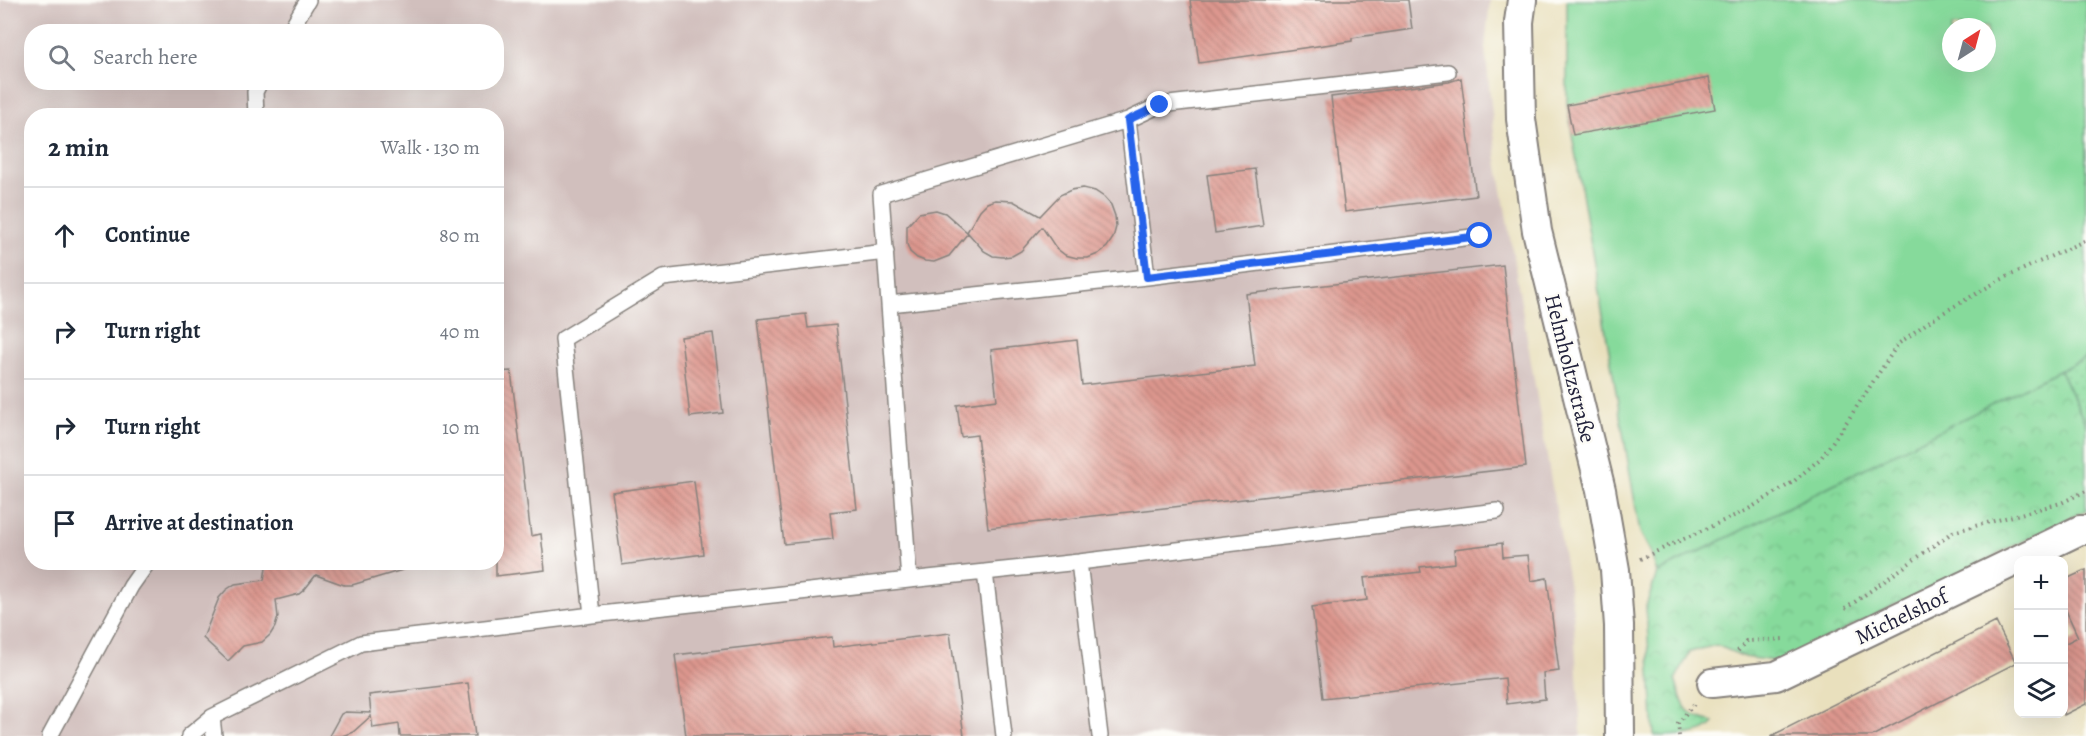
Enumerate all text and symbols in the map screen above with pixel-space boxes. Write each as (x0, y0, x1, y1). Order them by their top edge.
north arrow (1942, 18, 1996, 72)
search box (24, 24, 504, 90)
icon: search (45, 41, 78, 74)
text: Search here (93, 42, 198, 72)
route end (1146, 91, 1172, 117)
text: 2 min (48, 130, 109, 165)
text: Walk · 130 m (381, 134, 480, 161)
icon: ahead (48, 219, 81, 252)
text: Continue (105, 220, 190, 250)
text: 80 m (439, 222, 480, 249)
route start (1466, 222, 1492, 248)
street label: Helmholtzstraße (1537, 291, 1603, 446)
icon: right (48, 315, 81, 348)
text: Turn right (105, 316, 201, 346)
text: 40 m (440, 318, 480, 345)
icon: right (48, 411, 81, 444)
text: Turn right (105, 412, 201, 442)
text: 10 m (442, 414, 480, 441)
icon: arrive (48, 507, 81, 540)
text: Arrive at destination (105, 508, 294, 538)
map controls (2014, 556, 2068, 718)
button: + (2014, 556, 2068, 610)
street label: Michelshof (1850, 580, 1955, 652)
button: − (2014, 610, 2068, 664)
button: layers (2014, 664, 2068, 718)

